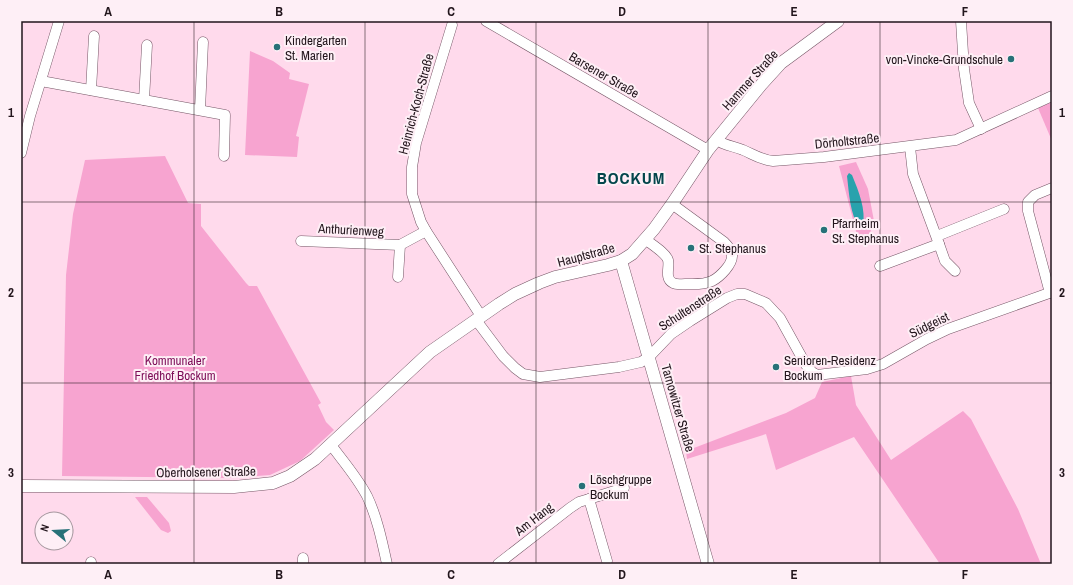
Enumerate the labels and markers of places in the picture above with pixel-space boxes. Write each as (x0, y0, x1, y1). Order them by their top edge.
place label: Kindergarten St. Marien (285, 32, 347, 64)
marker: Kindergarten St. Marien (272, 42, 282, 52)
place label: von-Vincke-Grundschule (886, 51, 1003, 68)
marker: von-Vincke-Grundschule (1006, 54, 1016, 64)
place label: Pfarrheim St. Stephanus (832, 215, 899, 247)
marker: Pfarrheim St. Stephanus (819, 225, 829, 235)
place label: St. Stephanus (699, 240, 766, 257)
marker: St. Stephanus (686, 243, 696, 253)
place label: Senioren-Residenz Bockum (784, 352, 876, 384)
marker: Senioren-Residenz Bockum (771, 362, 781, 372)
place label: Löschgruppe Bockum (590, 471, 652, 503)
marker: Löschgruppe Bockum (577, 481, 587, 491)

